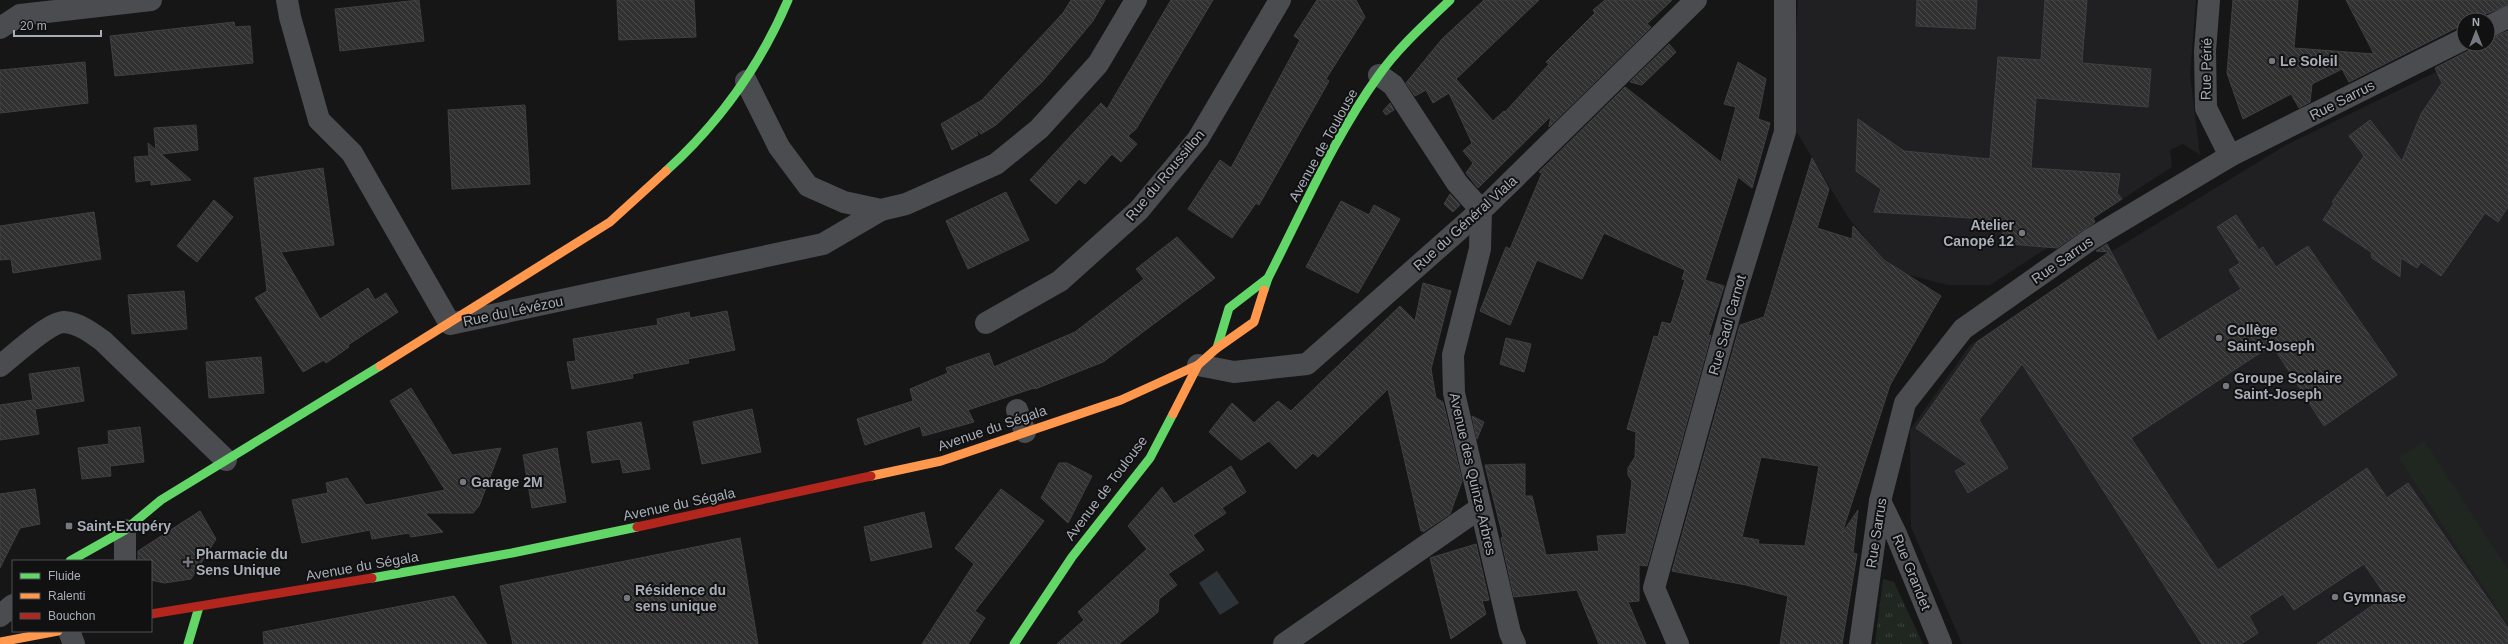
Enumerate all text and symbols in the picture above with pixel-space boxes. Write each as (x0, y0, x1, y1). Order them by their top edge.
scale bar (14, 12, 101, 38)
north arrow (2456, 12, 2496, 52)
text: N (2472, 16, 2480, 28)
text: 20 m (20, 19, 47, 33)
street label: Rue Périé (2197, 38, 2215, 100)
place label: Le Soleil (2280, 53, 2338, 69)
marker: Le Soleil (2267, 56, 2277, 66)
street label: Rue Sarrus (2307, 77, 2377, 123)
street label: Avenue de Toulouse (1285, 86, 1361, 204)
street label: Rue du Roussillon (1122, 126, 1208, 224)
street label: Rue du Général Viala (1410, 172, 1520, 274)
place label: Atelier Canopé 12 (1943, 217, 2015, 249)
marker: Atelier Canopé 12 (2017, 228, 2027, 238)
street label: Rue Sarrus (2028, 233, 2096, 287)
street label: Rue Sadi Carnot (1705, 273, 1749, 377)
street label: Rue du Lévézou (461, 293, 565, 329)
place label: Collège Saint-Joseph (2227, 322, 2315, 354)
marker: Collège Saint-Joseph (2214, 333, 2224, 343)
place label: Groupe Scolaire Saint-Joseph (2234, 370, 2342, 402)
marker: Groupe Scolaire Saint-Joseph (2221, 381, 2231, 391)
street label: Avenue des Quinze Arbres (1447, 391, 1499, 557)
street label: Avenue du Ségala (935, 402, 1049, 454)
street label: Avenue de Toulouse (1062, 433, 1151, 543)
place label: Garage 2M (471, 474, 543, 490)
marker: Garage 2M (458, 477, 468, 487)
street label: Avenue du Ségala (621, 484, 737, 524)
street label: Rue Sarrus (1863, 497, 1889, 569)
place label: Saint-Exupéry (77, 518, 171, 534)
marker: Saint-Exupéry (64, 521, 74, 531)
street label: Rue Grandet (1890, 532, 1934, 612)
place label: Pharmacie du Sens Unique (196, 546, 288, 578)
street label: Avenue du Ségala (304, 548, 420, 584)
marker: Pharmacie du Sens Unique (183, 557, 193, 567)
legend (12, 560, 152, 632)
text: Fluide (48, 569, 81, 583)
place label: Résidence du sens unique (635, 582, 726, 614)
text: Ralenti (48, 589, 85, 603)
place label: Gymnase (2343, 589, 2406, 605)
marker: Gymnase (2330, 592, 2340, 602)
marker: Résidence du sens unique (622, 593, 632, 603)
text: Bouchon (48, 609, 95, 623)

